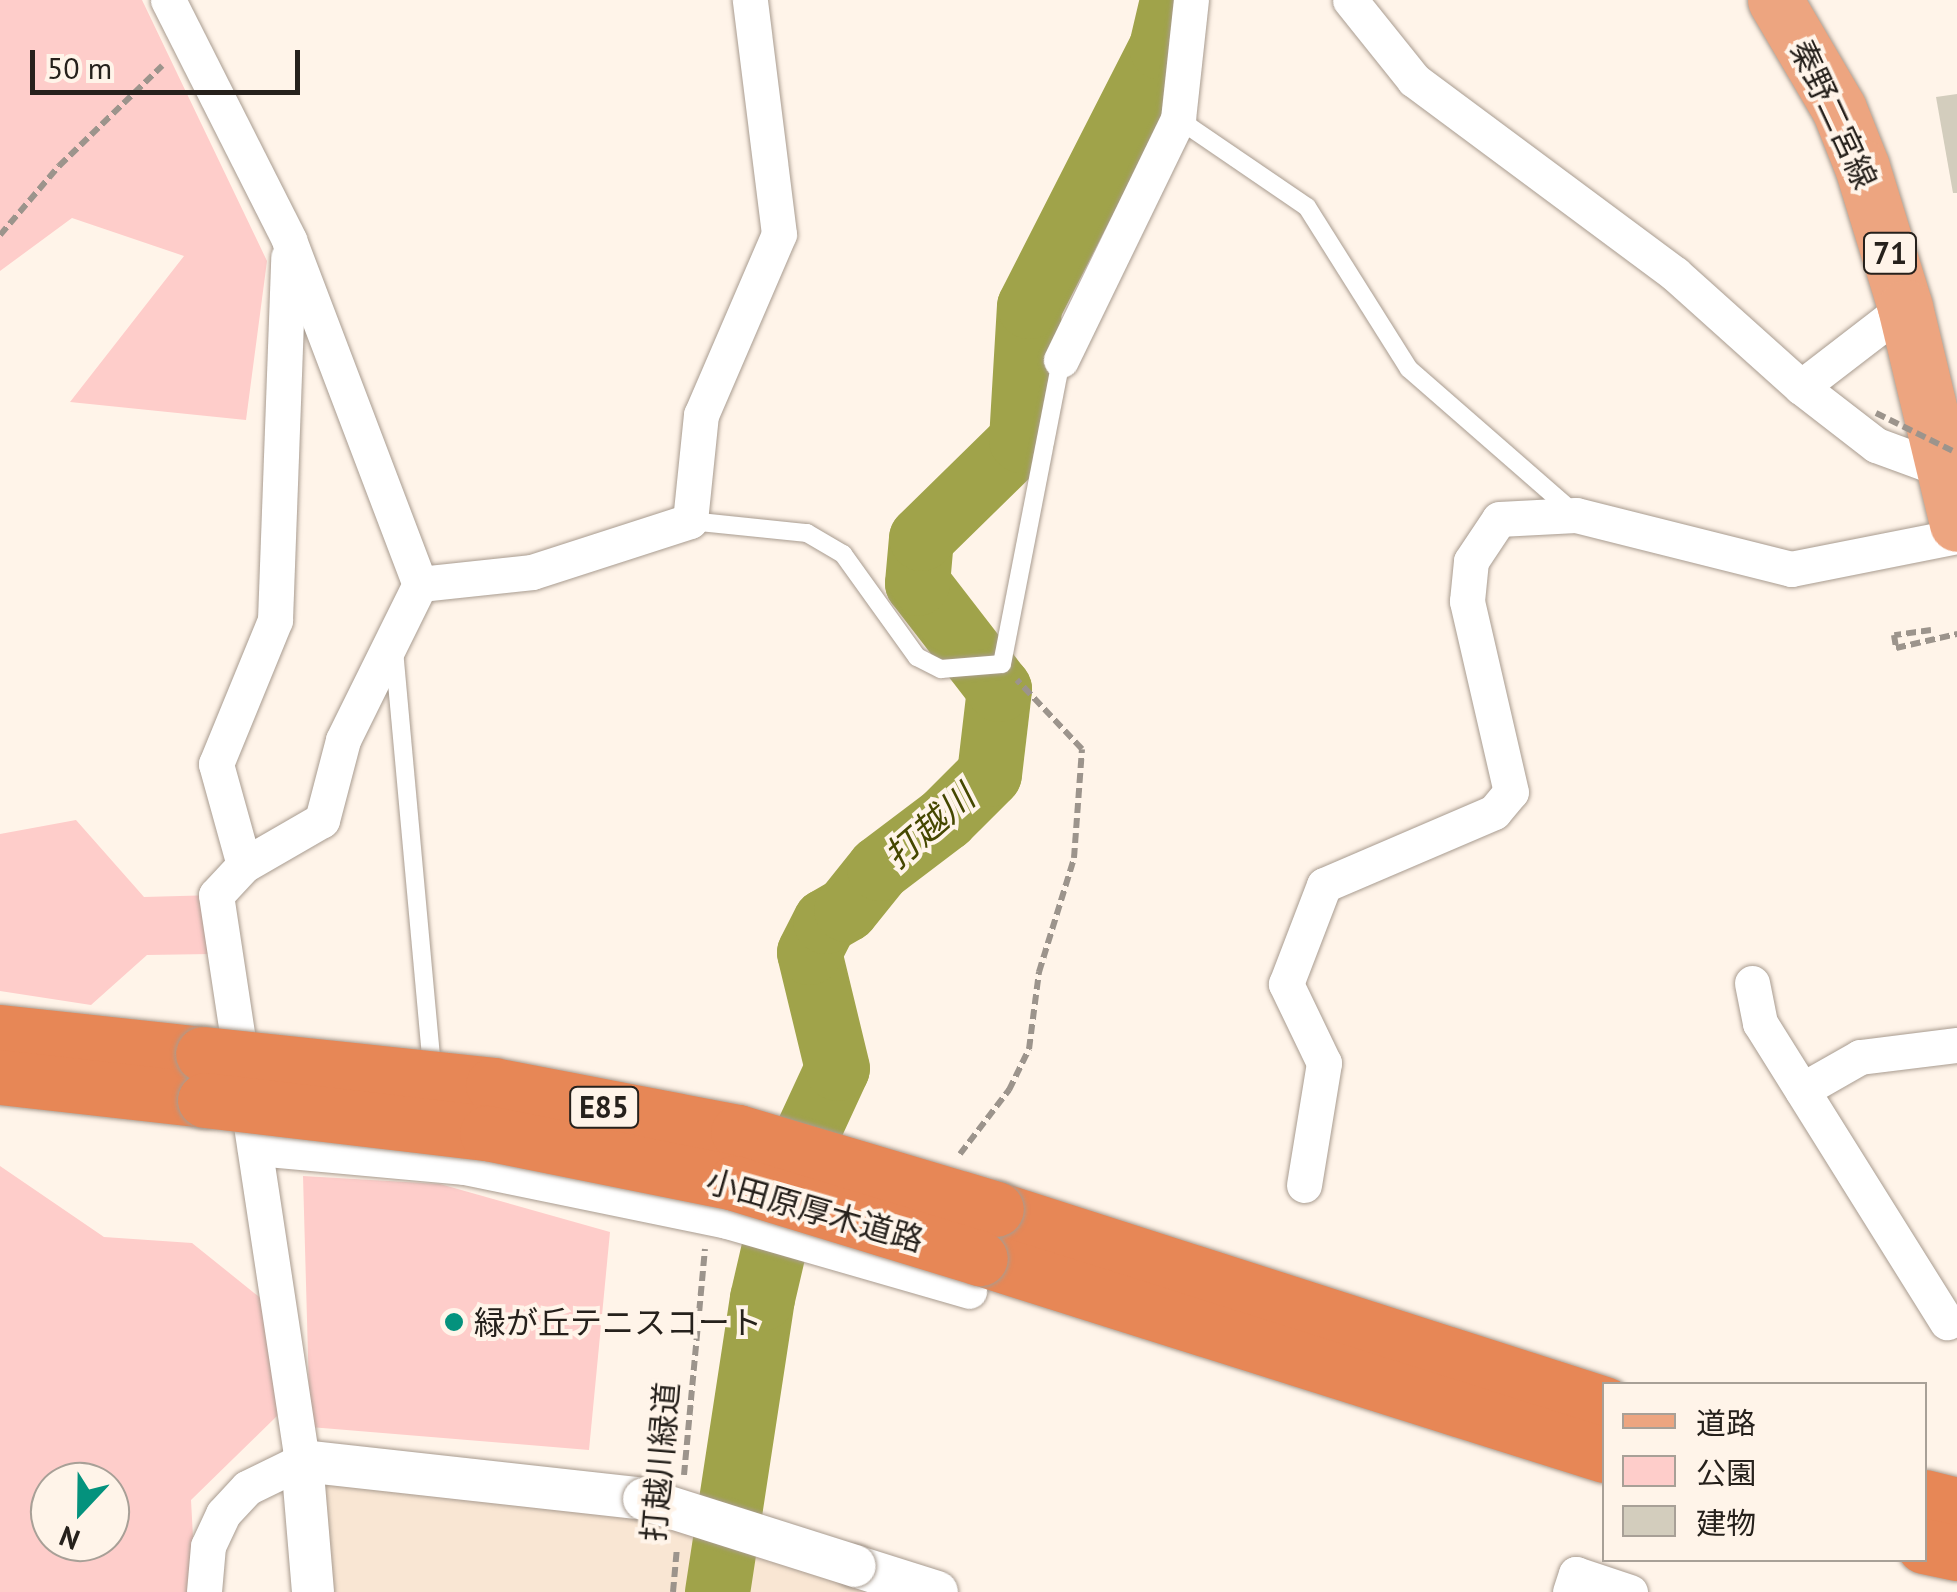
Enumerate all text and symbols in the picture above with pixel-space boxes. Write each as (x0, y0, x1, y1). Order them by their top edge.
scale bar (35, 30, 305, 92)
street label: 秦野二宮線 (1783, 33, 1885, 195)
text: 50 m (47, 48, 112, 87)
road number: 71 (1862, 228, 1918, 278)
water label: 打越川 (876, 776, 982, 876)
road number: E85 (569, 1082, 639, 1132)
street label: 小田原厚木道路 (702, 1161, 928, 1259)
place label: 緑が丘テニスコート (474, 1303, 762, 1341)
marker: 緑が丘テニスコート (443, 1311, 465, 1333)
street label: 打越川緑道 (634, 1381, 686, 1543)
legend (1602, 1382, 1927, 1562)
text: 道路 (1696, 1403, 1756, 1442)
text: 公園 (1696, 1453, 1756, 1492)
north arrow (30, 1462, 130, 1562)
text: 建物 (1696, 1503, 1756, 1542)
text: N (54, 1518, 85, 1559)

